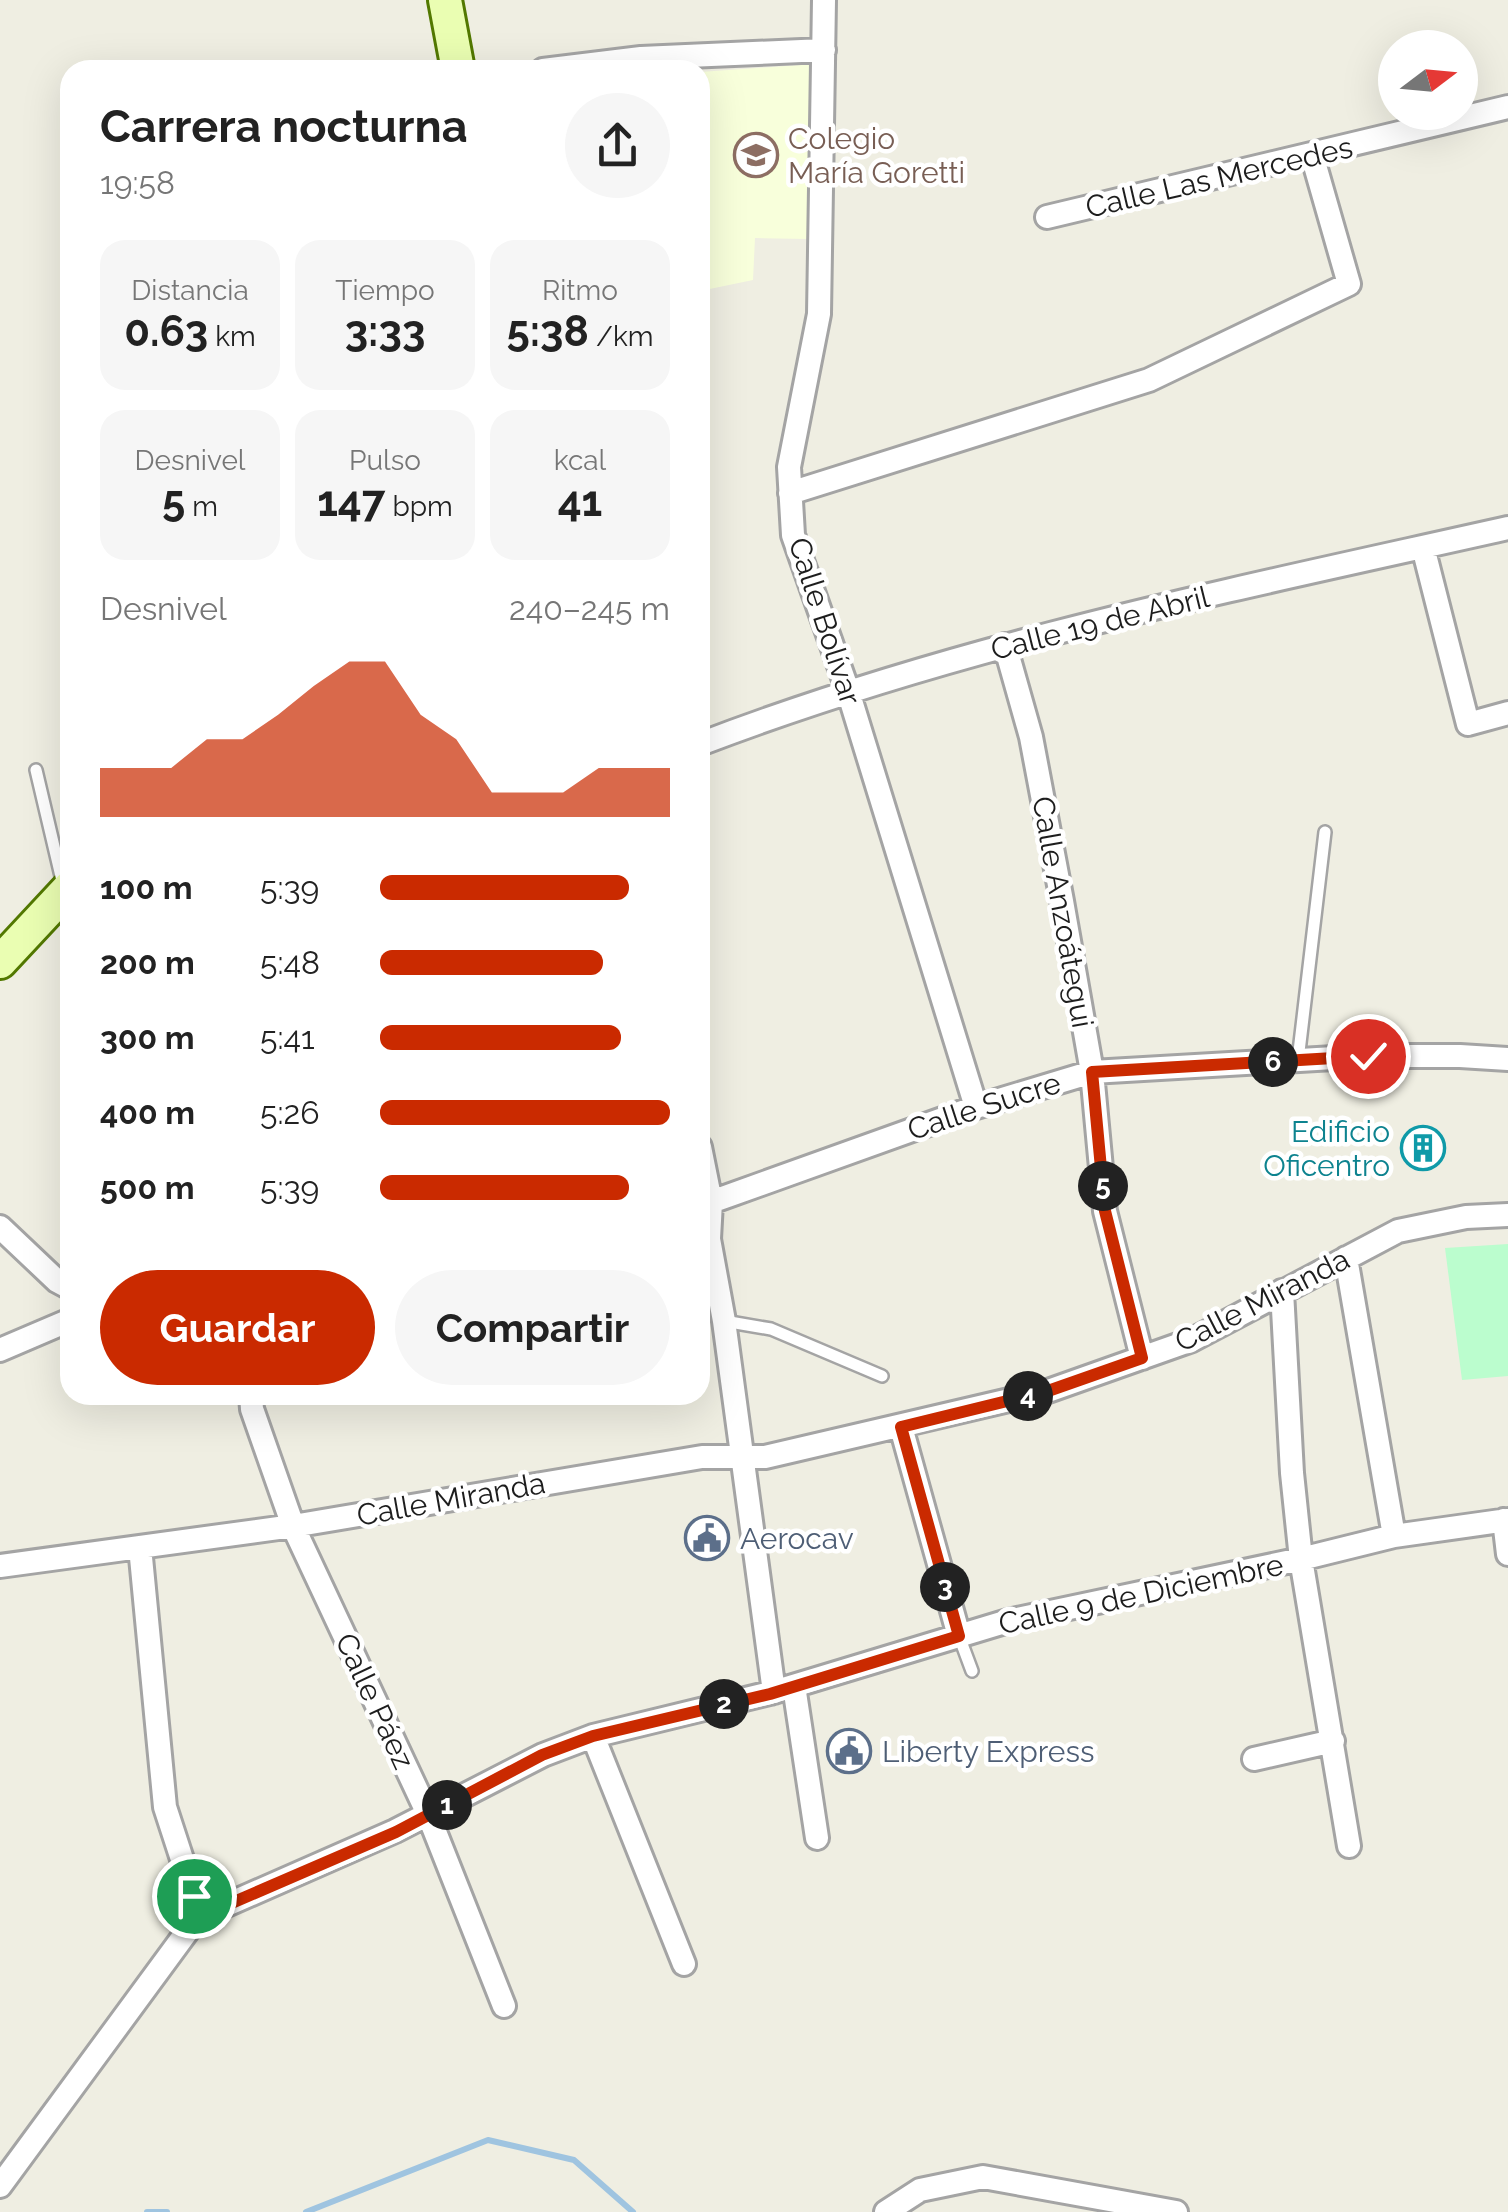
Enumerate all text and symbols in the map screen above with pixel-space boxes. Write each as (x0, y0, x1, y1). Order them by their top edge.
north arrow (1378, 30, 1478, 130)
map controls (1378, 30, 1478, 130)
button: share (565, 93, 670, 198)
text: Carrera nocturna (100, 100, 467, 153)
place label: Colegio María Goretti (788, 121, 965, 190)
street label: Calle Las Mercedes (1082, 129, 1356, 225)
school or university icon: Colegio María Goretti (733, 132, 779, 178)
text: 19:58 (100, 164, 175, 201)
text: Distancia (131, 274, 249, 307)
text: Tiempo (335, 274, 435, 307)
text: Ritmo (542, 274, 618, 307)
text: 0.63 (124, 307, 208, 356)
text: 3:33 (345, 307, 425, 356)
text: 5:38 (506, 307, 589, 356)
text: km (208, 320, 256, 353)
text: /km (589, 320, 654, 353)
text: Desnivel (135, 444, 245, 477)
text: Pulso (349, 444, 421, 477)
text: kcal (554, 444, 606, 477)
text: 5 (162, 477, 185, 526)
text: 147 (317, 477, 385, 526)
text: 41 (558, 477, 602, 526)
text: m (185, 490, 218, 523)
text: bpm (385, 490, 453, 523)
street label: Calle Bolívar (782, 533, 869, 709)
street label: Calle 19 de Abril (987, 579, 1214, 667)
text: Desnivel (100, 590, 227, 627)
text: 240–245 m (509, 590, 670, 627)
street label: Calle Anzoátegui (1025, 794, 1101, 1030)
text: 100 m (100, 869, 193, 906)
text: 5:39 (260, 869, 319, 906)
text: 200 m (100, 944, 195, 981)
text: 5:48 (260, 944, 320, 981)
pin (1326, 1014, 1411, 1099)
text: 300 m (100, 1019, 195, 1056)
text: 5:41 (260, 1019, 315, 1056)
icon: check (1341, 1029, 1396, 1084)
pin: 6 (1248, 1037, 1298, 1087)
text: 6 (1265, 1045, 1282, 1078)
street label: Calle Sucre (903, 1065, 1065, 1147)
text: 400 m (100, 1094, 195, 1131)
text: 5:26 (260, 1094, 319, 1131)
place label: Edificio Oficentro (1263, 1114, 1390, 1183)
building icon: Edificio Oficentro (1400, 1125, 1446, 1171)
pin: 5 (1078, 1161, 1128, 1211)
text: 500 m (100, 1169, 195, 1206)
text: 5:39 (260, 1169, 319, 1206)
text: 5 (1095, 1169, 1111, 1202)
street label: Calle Miranda (1169, 1241, 1355, 1359)
button: Guardar (100, 1270, 375, 1385)
button: Compartir (395, 1270, 670, 1385)
pin: 4 (1003, 1371, 1053, 1421)
text: 4 (1020, 1379, 1036, 1412)
street label: Calle Miranda (354, 1465, 548, 1533)
public building icon: Aerocav (684, 1515, 730, 1561)
place label: Aerocav (740, 1521, 854, 1556)
street label: Calle 9 de Diciembre (996, 1547, 1286, 1641)
pin: 3 (920, 1562, 970, 1612)
text: 3 (937, 1570, 953, 1603)
street label: Calle Páez (328, 1628, 422, 1774)
pin: 2 (699, 1679, 749, 1729)
text: 2 (716, 1687, 732, 1720)
public building icon: Liberty Express (826, 1728, 872, 1774)
place label: Liberty Express (882, 1734, 1094, 1769)
pin: 1 (422, 1780, 472, 1830)
text: 1 (440, 1788, 454, 1821)
pin (152, 1854, 237, 1939)
icon: arrive (167, 1869, 222, 1924)

